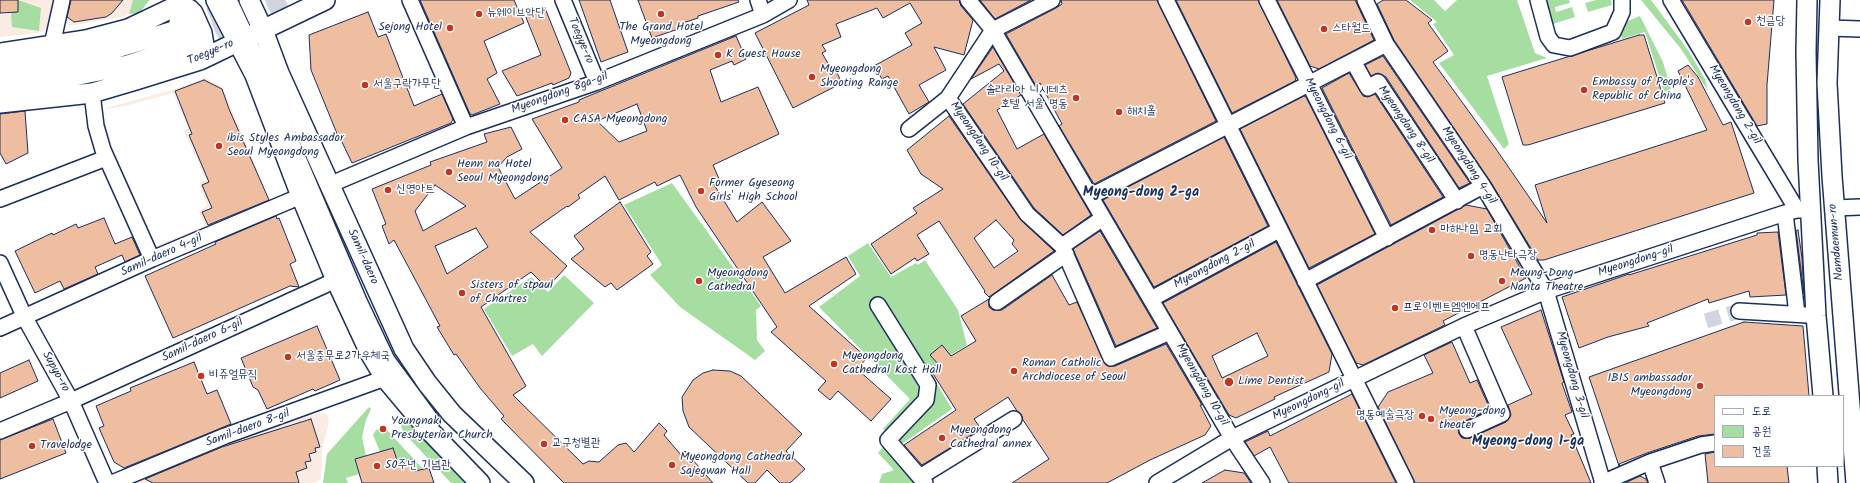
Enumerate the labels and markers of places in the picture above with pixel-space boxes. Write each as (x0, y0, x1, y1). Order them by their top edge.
place label: 뉴웨이브악단 (487, 7, 545, 21)
marker: 뉴웨이브악단 (474, 9, 484, 19)
marker: The Grand Hotel Myeongdong (656, 9, 666, 19)
place label: 천금당 (1756, 15, 1785, 29)
marker: 천금당 (1743, 17, 1753, 27)
place label: Sejong Hotel (378, 21, 442, 35)
place label: The Grand Hotel Myeongdong (619, 21, 703, 49)
place label: 스타월드 (1332, 22, 1371, 36)
marker: Sejong Hotel (445, 23, 455, 33)
marker: 스타월드 (1319, 24, 1329, 34)
place label: K Guest House (726, 48, 801, 62)
marker: K Guest House (713, 50, 723, 60)
place label: Myeongdong Shooting Range (820, 63, 898, 91)
marker: Myeongdong Shooting Range (807, 72, 817, 82)
place label: Embassy of People's Republic of China (1592, 76, 1694, 104)
place label: 서울구락가무단 (373, 78, 441, 92)
marker: 서울구락가무단 (360, 80, 370, 90)
place label: 솔라리아 니시테츠 호텔 서울 명동 (986, 84, 1068, 112)
marker: Embassy of People's Republic of China (1579, 85, 1589, 95)
marker: 솔라리아 니시테츠 호텔 서울 명동 (1071, 93, 1081, 103)
place label: 해치홀 (1127, 105, 1156, 119)
marker: 해치홀 (1114, 107, 1124, 117)
place label: CASA Myeongdong (573, 113, 668, 127)
marker: CASA Myeongdong (560, 115, 570, 125)
place label: ibis Styles Ambassador Seoul Myeongdong (227, 132, 344, 160)
marker: ibis Styles Ambassador Seoul Myeongdong (214, 141, 224, 151)
place label: Henn na Hotel Seoul Myeongdong (457, 158, 549, 186)
marker: Henn na Hotel Seoul Myeongdong (444, 167, 454, 177)
place label: Former Gyeseong Girls' High School (709, 177, 798, 205)
place label: 신영아트 (396, 183, 435, 197)
marker: 신영아트 (383, 185, 393, 195)
marker: Former Gyeseong Girls' High School (696, 186, 706, 196)
place label: 마하나임 교회 (1440, 223, 1503, 237)
marker: 마하나임 교회 (1427, 225, 1437, 235)
place label: 명동난타극장 (1479, 249, 1537, 263)
marker: 명동난타극장 (1466, 251, 1476, 261)
place label: Myeongdong Cathedral (707, 267, 769, 295)
place label: Meung-Dong Nanta Theatre (1510, 267, 1583, 295)
marker: Myeongdong Cathedral (694, 276, 704, 286)
marker: Meung-Dong Nanta Theatre (1497, 276, 1507, 286)
place label: Sisters of stpaul of Chartres (470, 279, 553, 307)
marker: Sisters of stpaul of Chartres (457, 288, 467, 298)
place label: 프로이벤트엠엔에프 (1403, 301, 1490, 315)
marker: 프로이벤트엠엔에프 (1390, 303, 1400, 313)
place label: 서울충무로2가우체국 (296, 350, 390, 364)
place label: Myeongdong Cathedral Kost Hall (842, 350, 941, 378)
marker: 서울충무로2가우체국 (283, 352, 293, 362)
place label: Roman Catholic Archdiocese of Seoul (1022, 357, 1126, 385)
marker: Myeongdong Cathedral Kost Hall (829, 359, 839, 369)
marker: Roman Catholic Archdiocese of Seoul (1009, 366, 1019, 376)
place label: 비쥬얼뮤직 (209, 369, 257, 383)
marker: 비쥬얼뮤직 (196, 371, 206, 381)
place label: IBIS ambassador Myeongdong (1607, 372, 1692, 400)
place label: Lime Dentist (1238, 375, 1304, 389)
marker: Lime Dentist (1223, 376, 1235, 388)
marker: IBIS ambassador Myeongdong (1695, 381, 1705, 391)
place label: Myeong-dong theater (1439, 405, 1506, 433)
place label: 명동예술극장 (1356, 409, 1414, 423)
marker: 명동예술극장 (1417, 411, 1427, 421)
marker: Myeong-dong theater (1426, 414, 1436, 424)
place label: Youngnak Presbyterian Church (391, 415, 493, 443)
marker: Youngnak Presbyterian Church (378, 424, 388, 434)
place label: Myeongdong Cathedral annex (950, 424, 1032, 452)
marker: Myeongdong Cathedral annex (937, 433, 947, 443)
place label: 교구청별관 (552, 437, 600, 451)
place label: Travelodge (40, 439, 92, 453)
marker: 교구청별관 (539, 439, 549, 449)
marker: Travelodge (27, 441, 37, 451)
place label: Myeongdong Cathedral Sajegwan Hall (680, 451, 794, 479)
place label: 50주년 기념관 (385, 459, 451, 473)
marker: Myeongdong Cathedral Sajegwan Hall (667, 460, 677, 470)
marker: 50주년 기념관 (372, 461, 382, 471)

